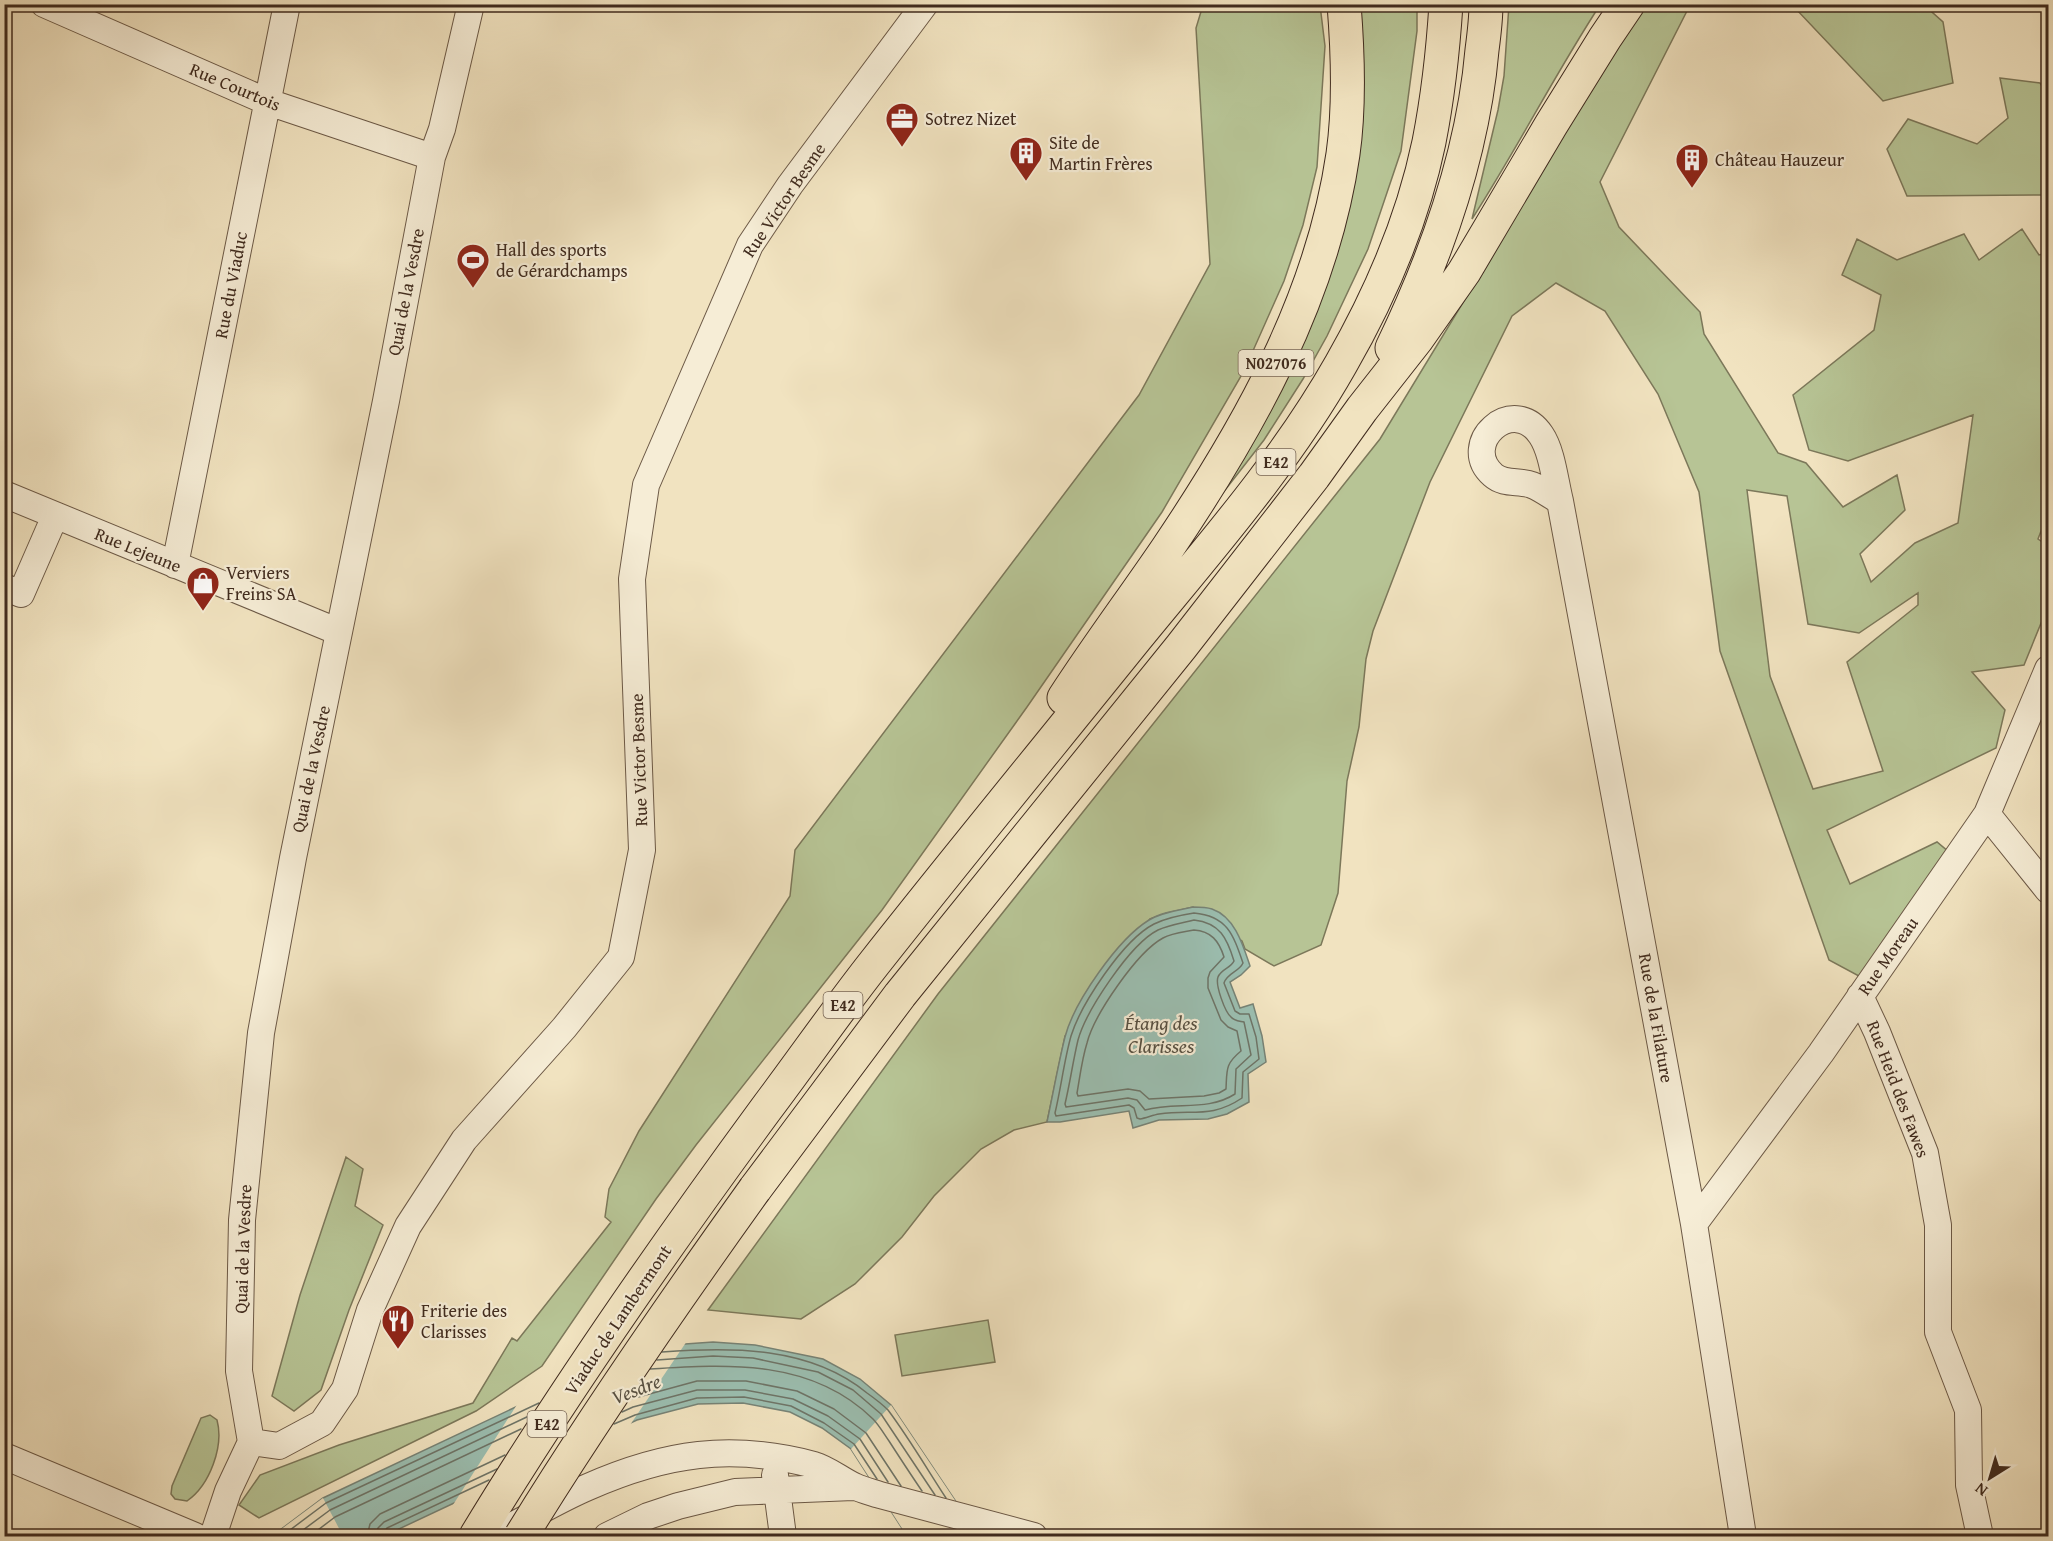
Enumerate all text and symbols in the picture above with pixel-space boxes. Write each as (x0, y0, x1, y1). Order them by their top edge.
street label: Rue Courtois (186, 55, 285, 118)
office icon: Sotrez Nizet (884, 101, 920, 148)
place label: Sotrez Nizet (925, 105, 1017, 132)
place label: Site de Martin Frères (1049, 129, 1153, 177)
building icon: Site de Martin Frères (1008, 135, 1044, 182)
street label: Rue Victor Besme (735, 137, 832, 262)
building icon: Château Hauzeur (1674, 142, 1710, 189)
place label: Château Hauzeur (1715, 146, 1845, 173)
street label: Quai de la Vesdre (380, 226, 431, 358)
street label: Rue du Viaduc (207, 229, 254, 341)
place label: Hall des sports de Gérardchamps (496, 236, 628, 284)
sports icon: Hall des sports de Gérardchamps (455, 242, 491, 289)
road number: N027076 (1238, 350, 1314, 376)
road number: E42 (1256, 449, 1296, 475)
street label: Rue Lejeune (91, 520, 186, 579)
place label: Verviers Freins SA (226, 559, 296, 607)
shop icon: Verviers Freins SA (185, 565, 221, 612)
street label: Rue Victor Besme (623, 693, 654, 827)
street label: Quai de la Vesdre (284, 703, 337, 835)
street label: Rue Moreau (1851, 911, 1925, 1000)
street label: Rue de la Filature (1632, 951, 1681, 1085)
road number: E42 (824, 992, 862, 1018)
water label: Étang des Clarisses (1123, 1008, 1198, 1060)
street label: Rue Heid des Fawes (1860, 1016, 1937, 1161)
street label: Quai de la Vesdre (227, 1184, 258, 1314)
street label: Viaduc de Lambermont (557, 1239, 678, 1400)
place label: Friterie des Clarisses (421, 1297, 507, 1345)
restaurant icon: Friterie des Clarisses (380, 1303, 416, 1350)
water label: Vesdre (607, 1366, 665, 1411)
road number: E42 (528, 1411, 566, 1437)
north arrow (1960, 1448, 2020, 1508)
text: N (1969, 1477, 1992, 1503)

